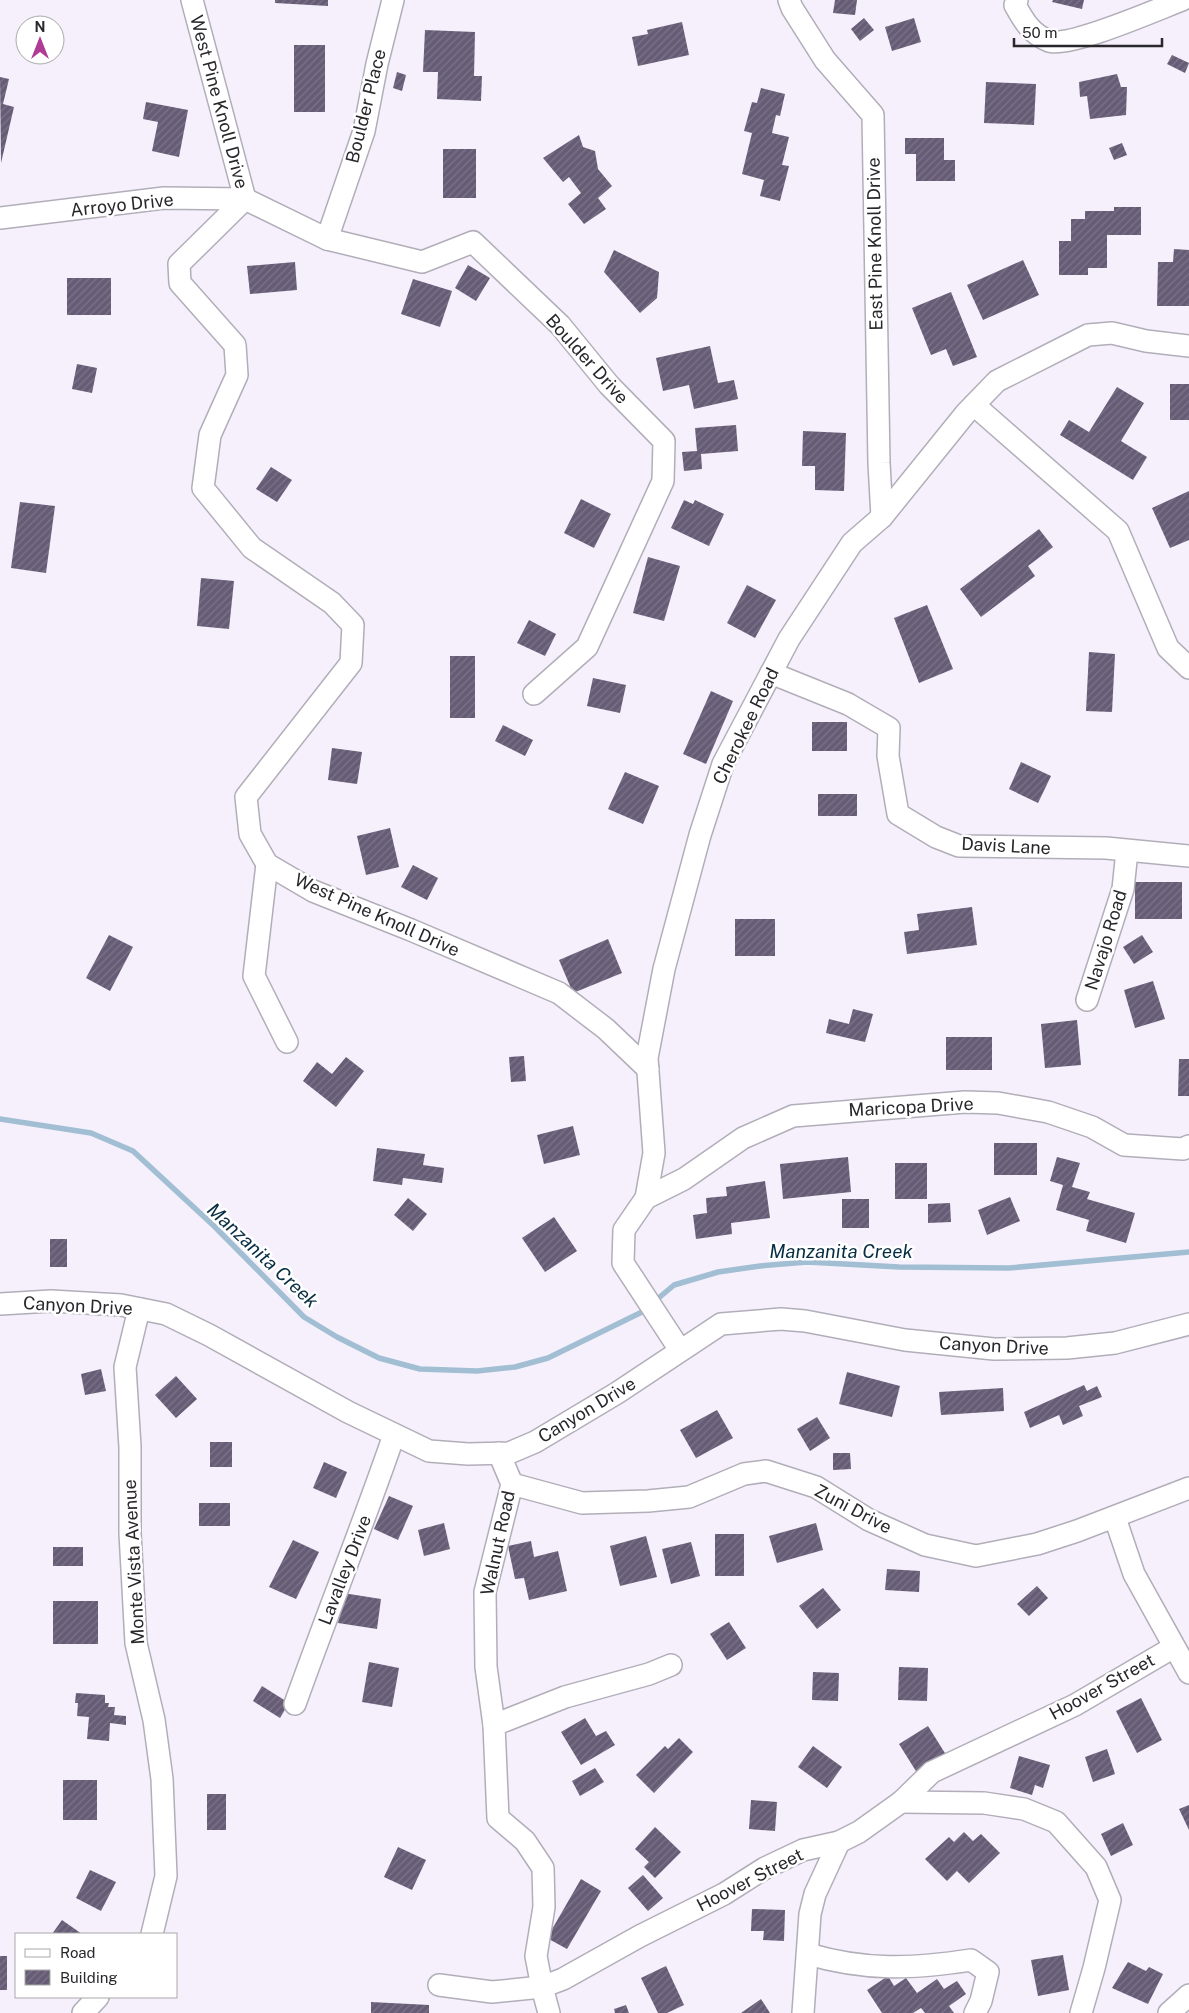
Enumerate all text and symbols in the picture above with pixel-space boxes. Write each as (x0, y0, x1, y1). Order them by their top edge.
street label: West Pine Knoll Drive (186, 13, 253, 191)
north arrow (15, 15, 65, 65)
scale bar (1014, 15, 1162, 47)
text: N (35, 19, 45, 35)
text: 50 m (1022, 24, 1057, 41)
street label: Boulder Place (341, 47, 390, 165)
street label: East Pine Knoll Drive (862, 157, 887, 331)
street label: Arroyo Drive (69, 189, 175, 220)
street label: Boulder Drive (542, 310, 633, 408)
street label: Cherokee Road (708, 664, 783, 787)
street label: Davis Lane (961, 833, 1051, 858)
street label: West Pine Knoll Drive (291, 869, 463, 960)
street label: Navajo Road (1080, 887, 1131, 993)
street label: Maricopa Drive (848, 1093, 974, 1120)
water label: Manzanita Creek (203, 1198, 324, 1312)
water label: Manzanita Creek (769, 1240, 913, 1262)
street label: Canyon Drive (23, 1292, 133, 1319)
street label: Canyon Drive (939, 1332, 1049, 1359)
street label: Canyon Drive (534, 1372, 639, 1447)
street label: Monte Vista Avenue (119, 1479, 148, 1645)
street label: Zuni Drive (811, 1480, 895, 1538)
street label: Walnut Road (476, 1489, 519, 1597)
street label: Lavalley Drive (314, 1512, 375, 1628)
street label: Hoover Street (1046, 1649, 1158, 1724)
street label: Hoover Street (693, 1844, 807, 1915)
legend (15, 1933, 178, 1998)
text: Road (60, 1944, 96, 1961)
text: Building (60, 1969, 118, 1986)

